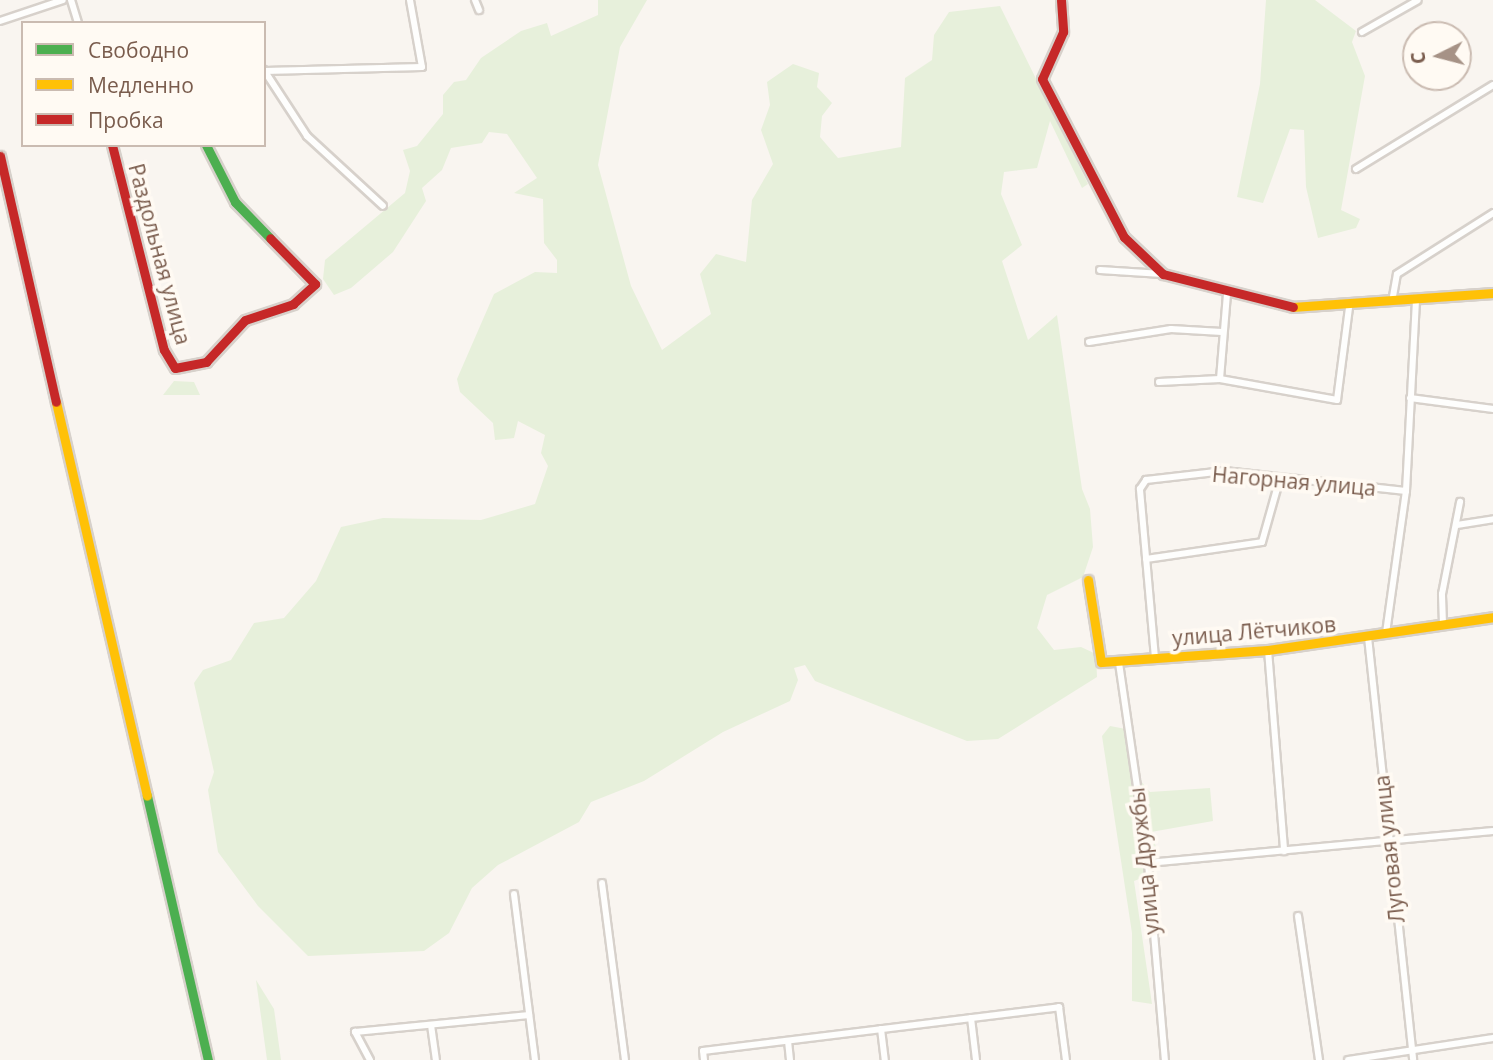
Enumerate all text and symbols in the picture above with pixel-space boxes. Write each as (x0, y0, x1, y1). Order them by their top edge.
legend (21, 21, 266, 147)
north arrow (1402, 21, 1472, 91)
text: Свободно (88, 36, 189, 64)
text: С (1405, 51, 1432, 65)
text: Медленно (88, 71, 194, 99)
text: Пробка (88, 106, 164, 134)
street label: Раздольная улица (124, 161, 196, 347)
street label: Нагорная улица (1211, 461, 1377, 501)
street label: улица Лётчиков (1171, 611, 1337, 651)
street label: Луговая улица (1369, 774, 1409, 924)
street label: улица Дружбы (1124, 786, 1164, 936)

